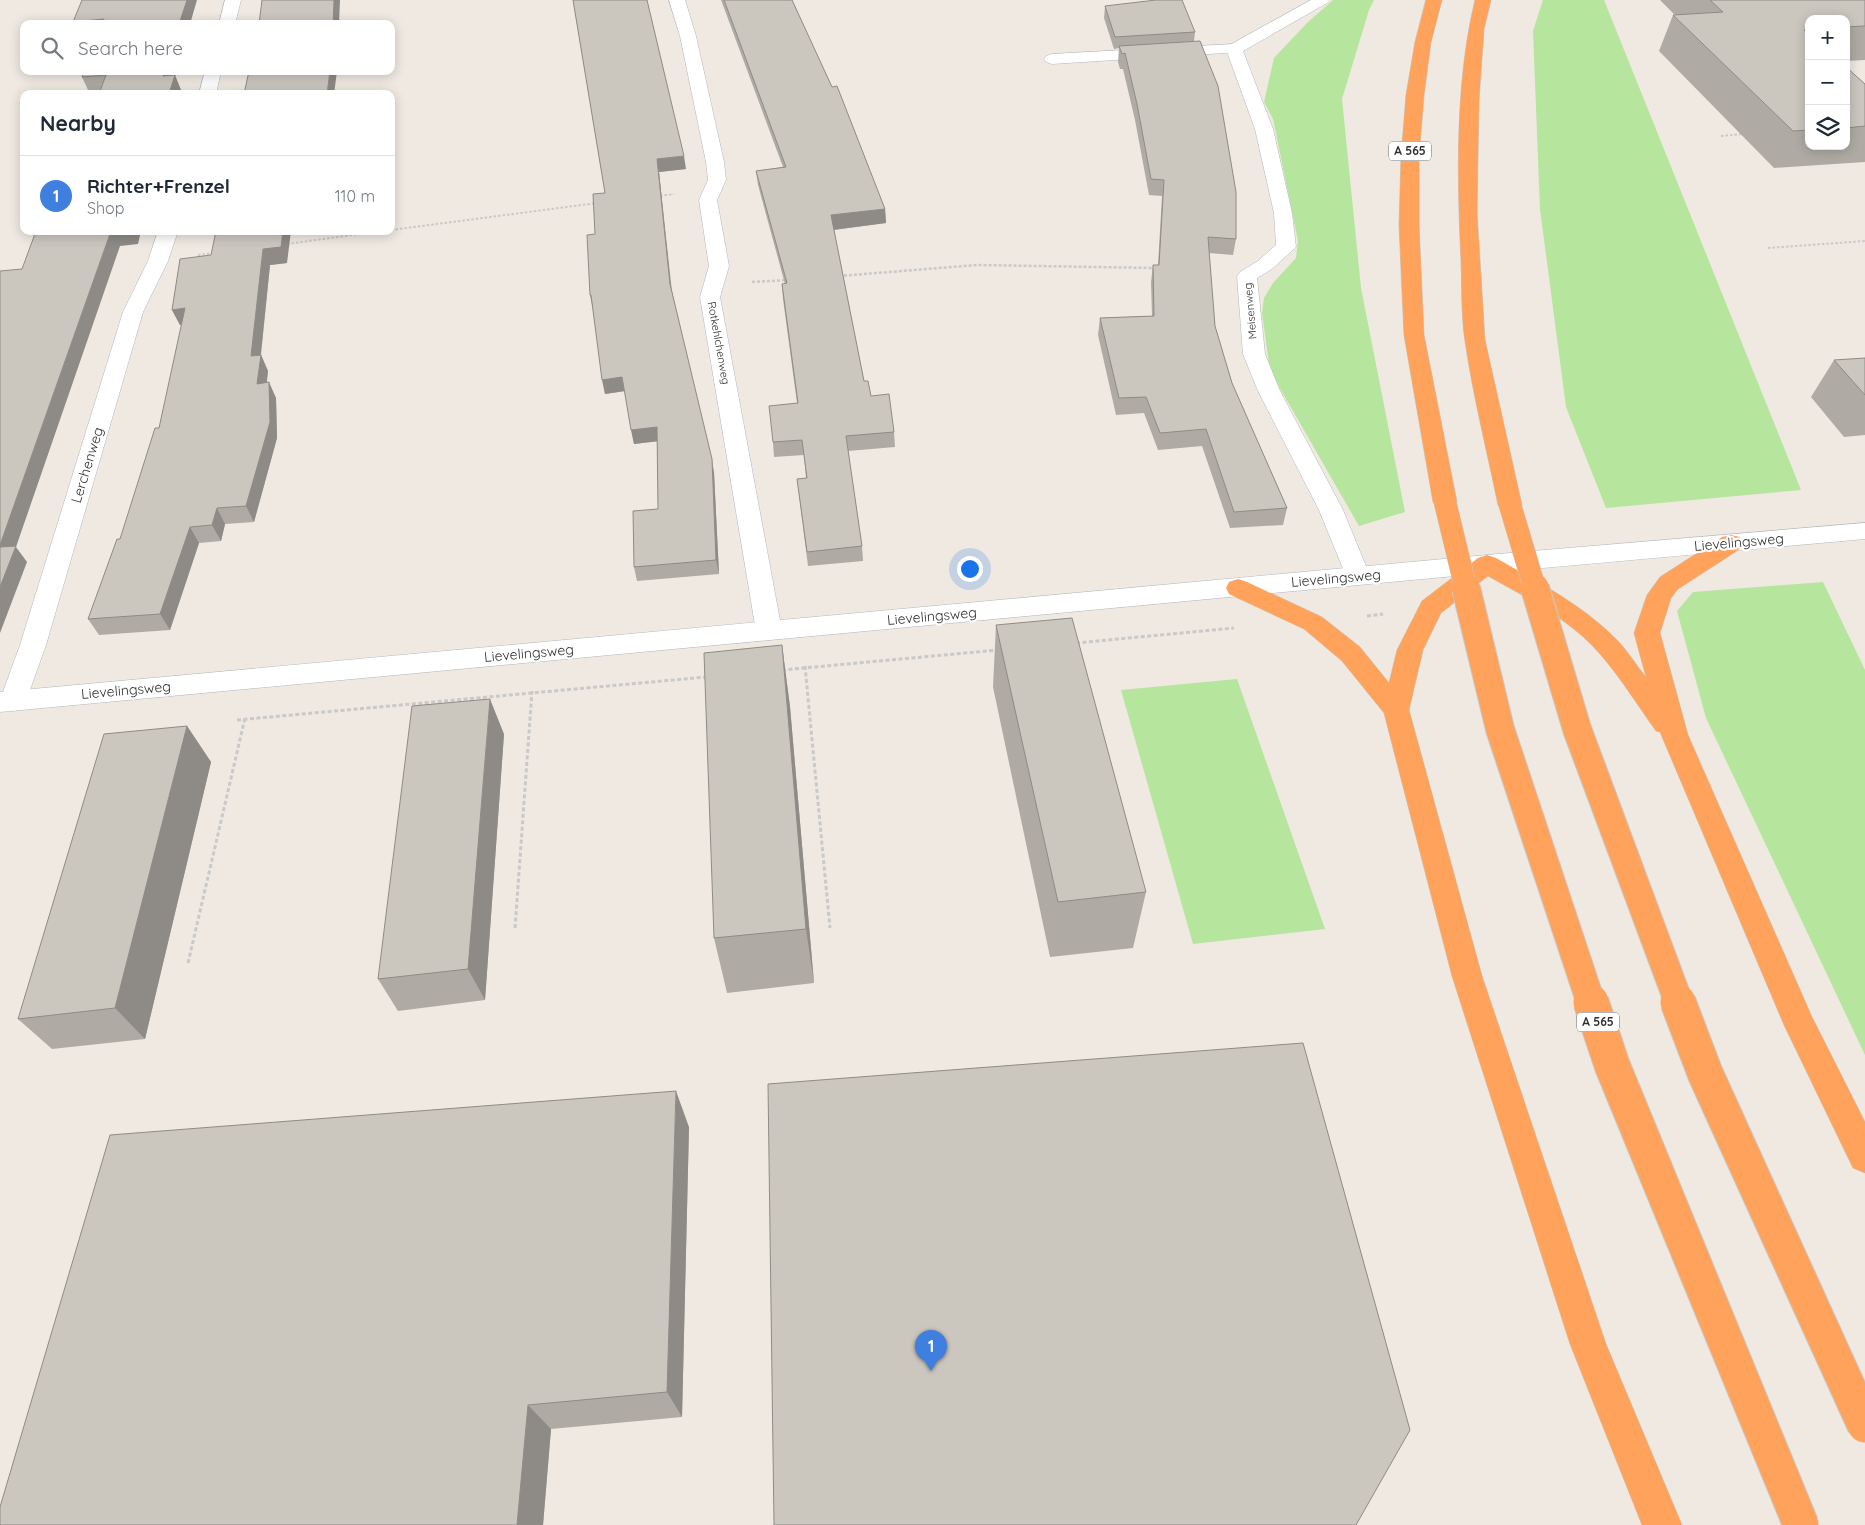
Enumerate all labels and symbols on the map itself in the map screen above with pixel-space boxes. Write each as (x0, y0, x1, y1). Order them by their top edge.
road number: A 565 (1389, 142, 1431, 160)
street label: Meisenweg (1241, 282, 1259, 340)
street label: Rotkehlchenweg (705, 300, 733, 386)
street label: Lerchenweg (67, 425, 107, 505)
street label: Lievelingsweg (1693, 529, 1785, 555)
your location (957, 556, 983, 582)
street label: Lievelingsweg (1290, 565, 1382, 591)
street label: Lievelingsweg (886, 603, 978, 629)
street label: Lievelingsweg (483, 640, 575, 666)
street label: Lievelingsweg (80, 677, 172, 703)
road number: A 565 (1577, 1012, 1619, 1032)
pin: 1 (915, 1330, 947, 1371)

